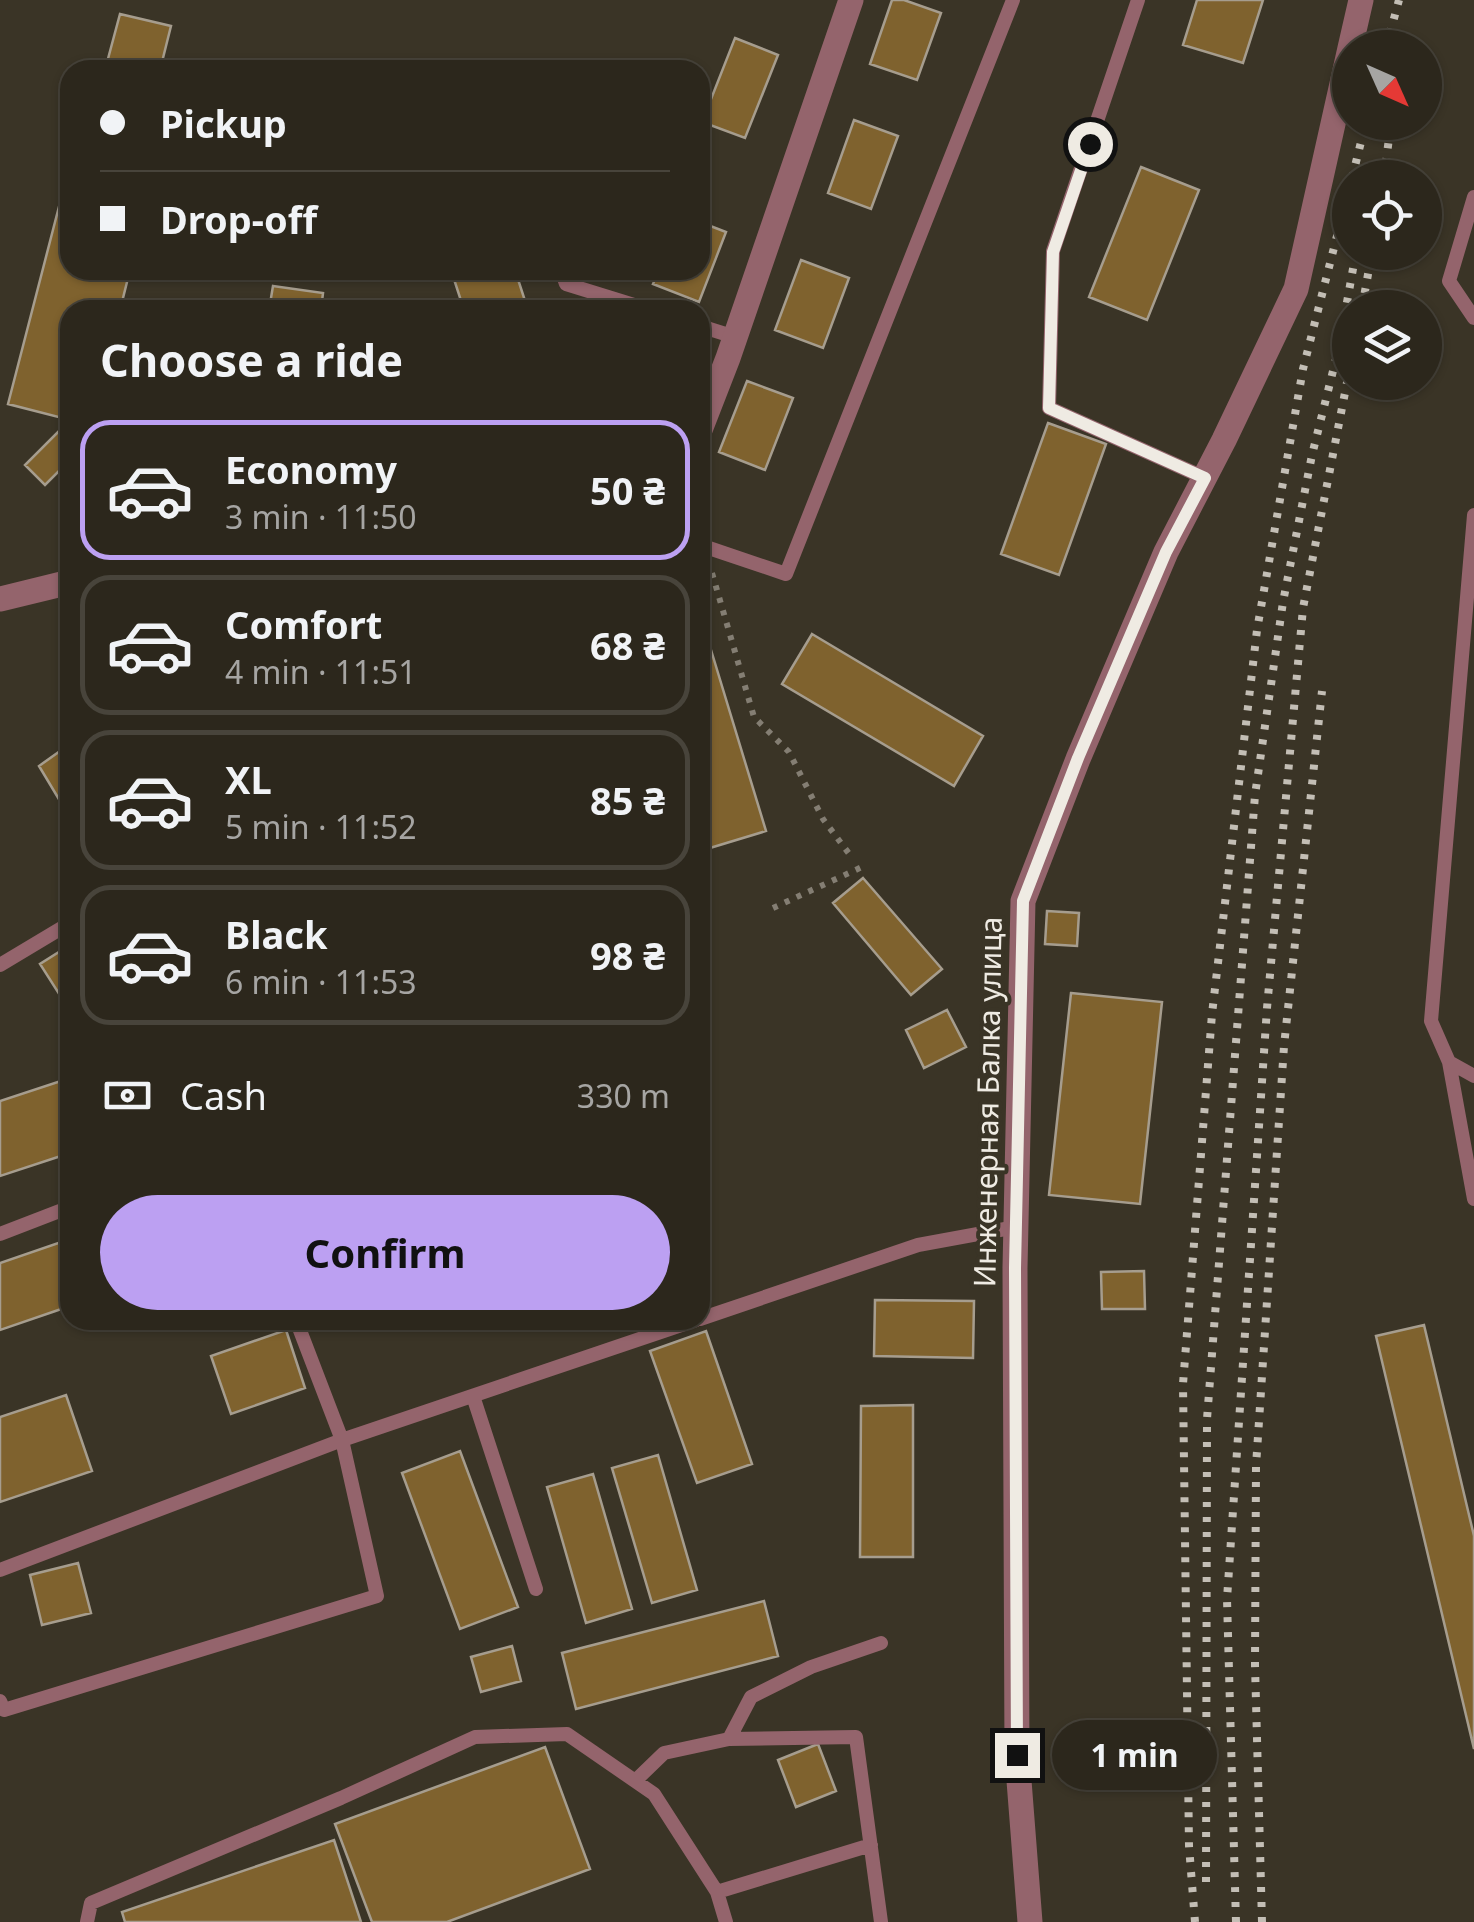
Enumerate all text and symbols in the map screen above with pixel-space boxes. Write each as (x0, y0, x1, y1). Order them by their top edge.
north arrow (1332, 30, 1442, 140)
map controls (1332, 30, 1442, 400)
text: Pickup (160, 97, 287, 149)
route start (1068, 122, 1113, 167)
button: locate (1332, 160, 1442, 270)
text: Drop-off (160, 193, 317, 245)
button: layers (1332, 290, 1442, 400)
text: Choose a ride (100, 329, 403, 390)
text: Economy (225, 443, 397, 495)
icon: car (105, 445, 195, 535)
text: 50 ₴ (590, 464, 665, 516)
text: 3 min · 11:50 (225, 495, 417, 538)
text: Comfort (225, 598, 382, 650)
icon: car (105, 600, 195, 690)
text: 68 ₴ (590, 619, 665, 671)
text: 4 min · 11:51 (225, 650, 417, 693)
text: XL (225, 753, 272, 805)
icon: car (105, 755, 195, 845)
text: 85 ₴ (590, 774, 665, 826)
text: 5 min · 11:52 (225, 805, 417, 848)
text: Black (225, 908, 328, 960)
icon: car (105, 910, 195, 1000)
street label: Инженерная Балка улица (963, 916, 1011, 1288)
text: 98 ₴ (590, 929, 665, 981)
text: 6 min · 11:53 (225, 960, 417, 1003)
icon: cash (100, 1068, 155, 1123)
text: Cash (180, 1069, 267, 1121)
text: 330 m (577, 1074, 670, 1117)
button: Confirm (100, 1195, 670, 1310)
callout: 1 min (1052, 1720, 1217, 1790)
route end (995, 1733, 1040, 1778)
text: 1 min (1090, 1733, 1179, 1776)

